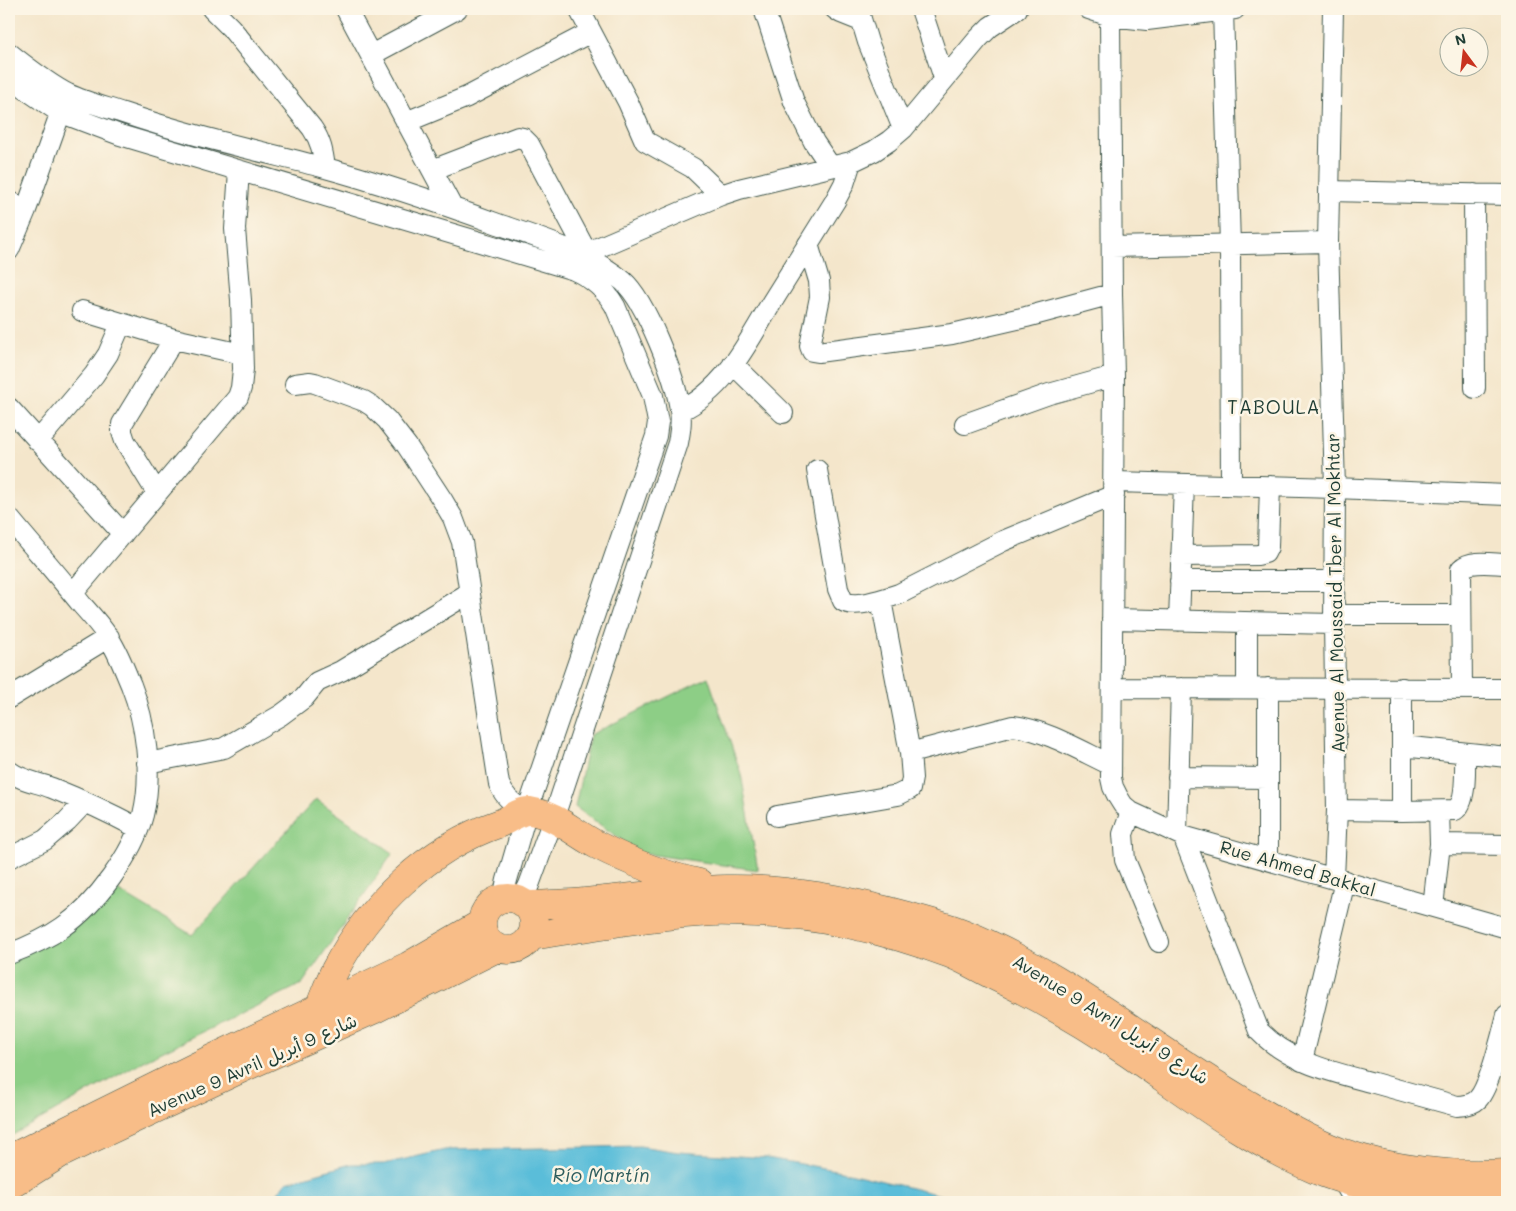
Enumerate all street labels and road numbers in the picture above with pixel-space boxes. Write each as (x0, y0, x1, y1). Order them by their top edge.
street label: Avenue Al Moussaid Tber Al Mokhtar (1320, 433, 1350, 753)
street label: Rue Ahmed Bakkal (1217, 834, 1379, 902)
street label: Avenue 9 Avril شارع 9 أبريل (1008, 949, 1214, 1090)
street label: Avenue 9 Avril شارع 9 أبريل (143, 1008, 361, 1123)

